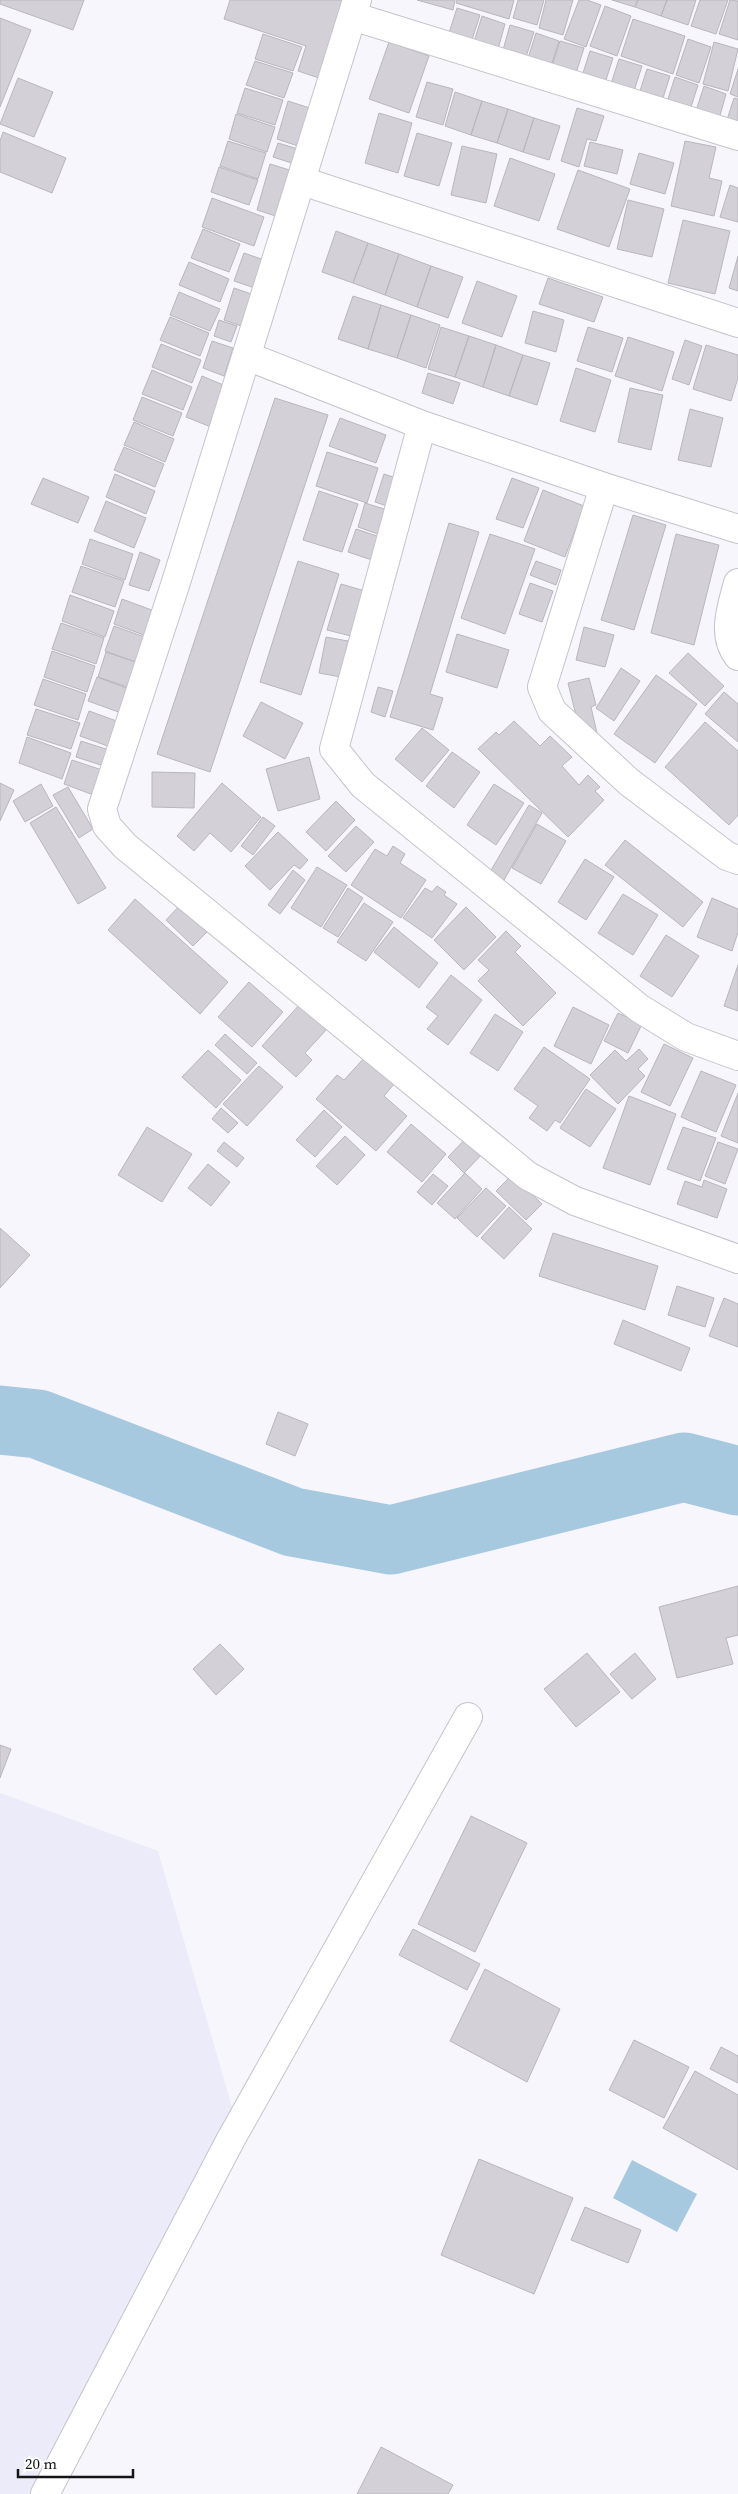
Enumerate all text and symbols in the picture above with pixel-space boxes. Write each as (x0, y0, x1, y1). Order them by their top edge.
scale bar (18, 2446, 132, 2478)
text: 20 m (25, 2453, 57, 2474)

